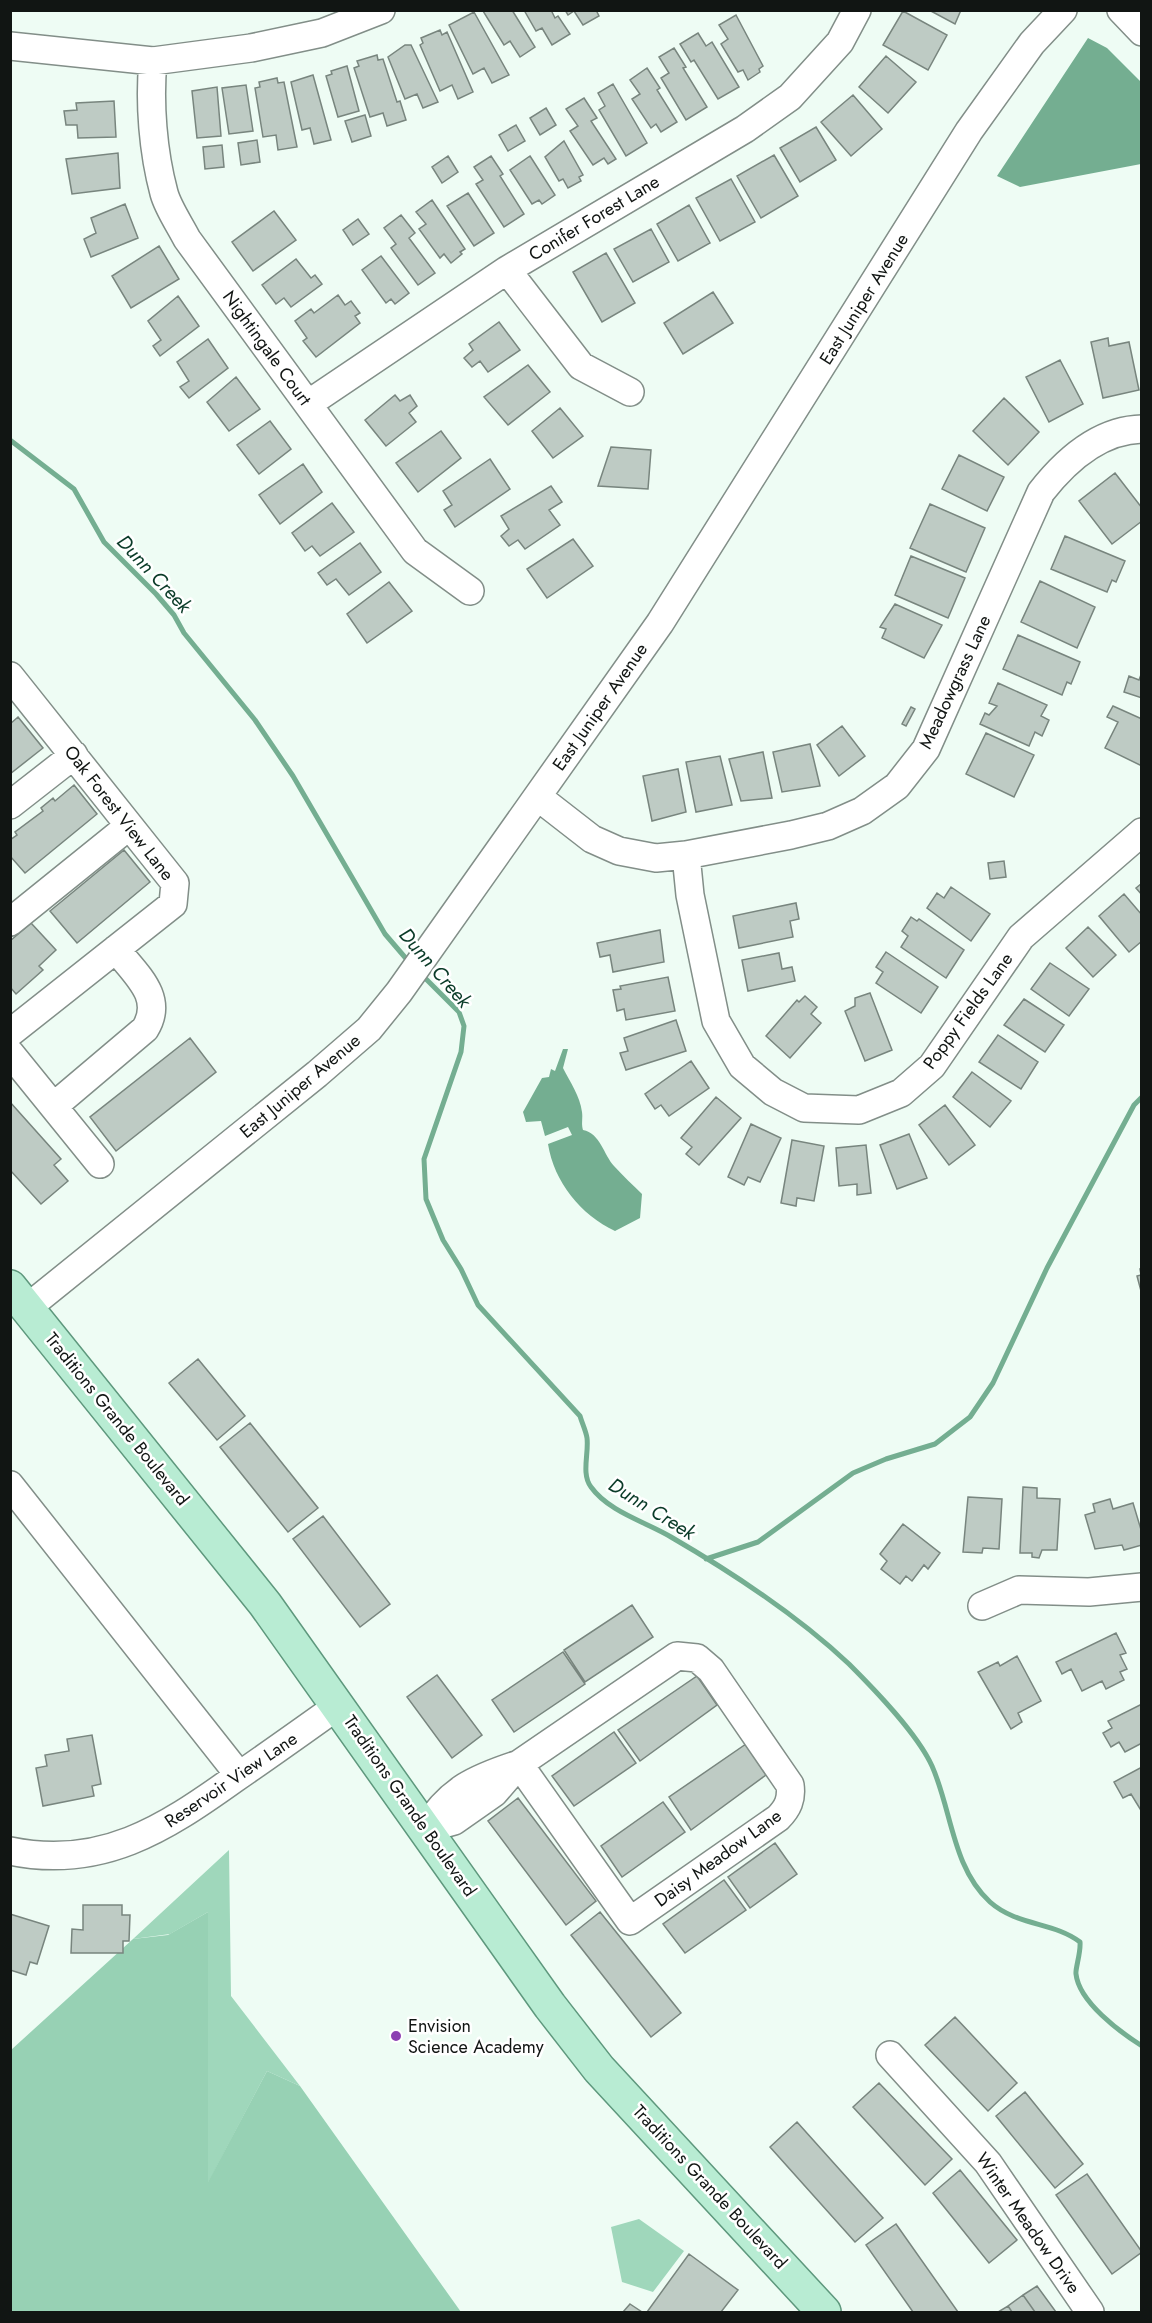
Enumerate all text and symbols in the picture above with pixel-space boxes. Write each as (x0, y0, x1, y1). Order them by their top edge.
street label: Conifer Forest Lane (524, 169, 664, 267)
street label: East Juniper Avenue (813, 228, 915, 370)
street label: Nightingale Court (216, 285, 318, 411)
water label: Dunn Creek (110, 528, 199, 621)
street label: Meadowgrass Lane (913, 611, 997, 753)
street label: East Juniper Avenue (546, 638, 654, 776)
street label: Oak Forest View Lane (58, 740, 180, 886)
water label: Dunn Creek (392, 922, 479, 1016)
street label: Poppy Fields Lane (917, 947, 1019, 1075)
street label: East Juniper Avenue (234, 1028, 366, 1144)
street label: Traditions Grande Boulevard (39, 1327, 195, 1511)
water label: Dunn Creek (603, 1471, 702, 1548)
street label: Traditions Grande Boulevard (337, 1710, 483, 1902)
street label: Reservoir View Lane (159, 1726, 303, 1834)
street label: Daisy Meadow Lane (649, 1803, 787, 1913)
place label: Envision Science Academy (408, 2013, 544, 2060)
marker: Envision Science Academy (389, 2029, 403, 2043)
street label: Traditions Grande Boulevard (627, 2099, 793, 2275)
street label: Winter Meadow Drive (969, 2147, 1087, 2299)

